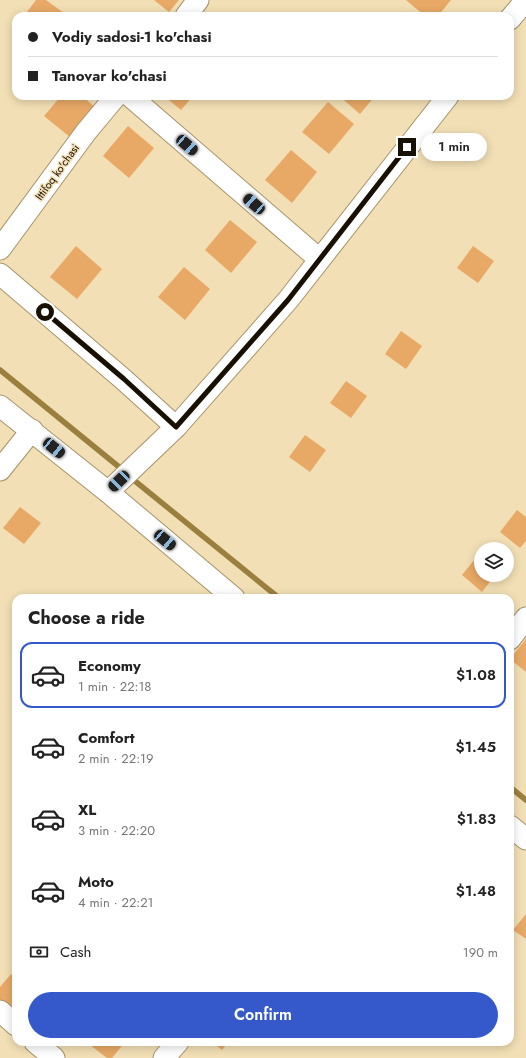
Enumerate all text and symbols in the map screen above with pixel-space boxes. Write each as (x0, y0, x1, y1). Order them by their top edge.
text: Vodiy sadosi-1 ko'chasi (52, 26, 212, 48)
text: Tanovar ko'chasi (52, 65, 167, 87)
car (174, 133, 200, 157)
callout: 1 min (421, 133, 487, 161)
text: 1 min (438, 137, 470, 156)
route end (398, 138, 416, 156)
street label: Ittifoq ko'chasi (31, 140, 83, 203)
car (241, 192, 267, 216)
route start (36, 303, 54, 321)
car (41, 436, 67, 460)
car (106, 468, 132, 494)
car (152, 528, 178, 552)
map controls (474, 542, 514, 582)
button: layers (474, 542, 514, 582)
text: Choose a ride (28, 605, 145, 631)
text: Economy (78, 655, 141, 677)
icon: car (30, 657, 66, 693)
text: $1.08 (456, 664, 496, 686)
text: 1 min · 22:18 (78, 677, 151, 696)
text: Comfort (78, 727, 135, 749)
icon: car (30, 729, 66, 765)
text: $1.45 (456, 736, 496, 758)
text: 2 min · 22:19 (78, 749, 153, 768)
text: XL (78, 799, 96, 821)
icon: car (30, 801, 66, 837)
text: $1.83 (457, 808, 496, 830)
text: 3 min · 22:20 (78, 821, 155, 840)
text: Moto (78, 871, 114, 893)
icon: car (30, 873, 66, 909)
text: $1.48 (456, 880, 496, 902)
text: 4 min · 22:21 (78, 893, 153, 912)
icon: cash (28, 941, 50, 963)
text: Cash (60, 941, 91, 963)
text: 190 m (463, 943, 498, 962)
button: Confirm (28, 992, 498, 1038)

